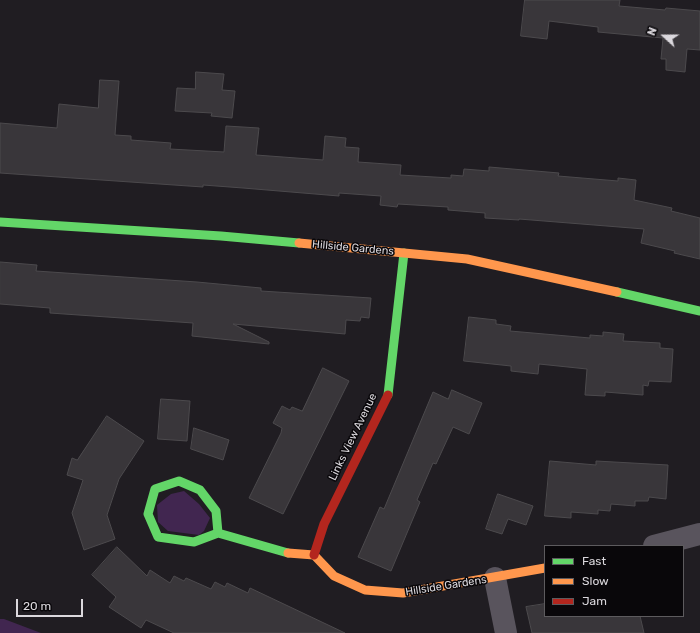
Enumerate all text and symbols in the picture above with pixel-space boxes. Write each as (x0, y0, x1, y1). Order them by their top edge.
north arrow (644, 16, 684, 56)
text: N (645, 26, 660, 38)
street label: Hillside Gardens (312, 238, 394, 258)
street label: Links View Avenue (326, 391, 380, 483)
legend (544, 545, 684, 617)
text: Fast (582, 554, 606, 568)
street label: Hillside Gardens (404, 573, 488, 599)
text: Slow (582, 574, 609, 588)
scale bar (18, 591, 85, 617)
text: Jam (582, 594, 607, 608)
text: 20 m (23, 599, 51, 613)

